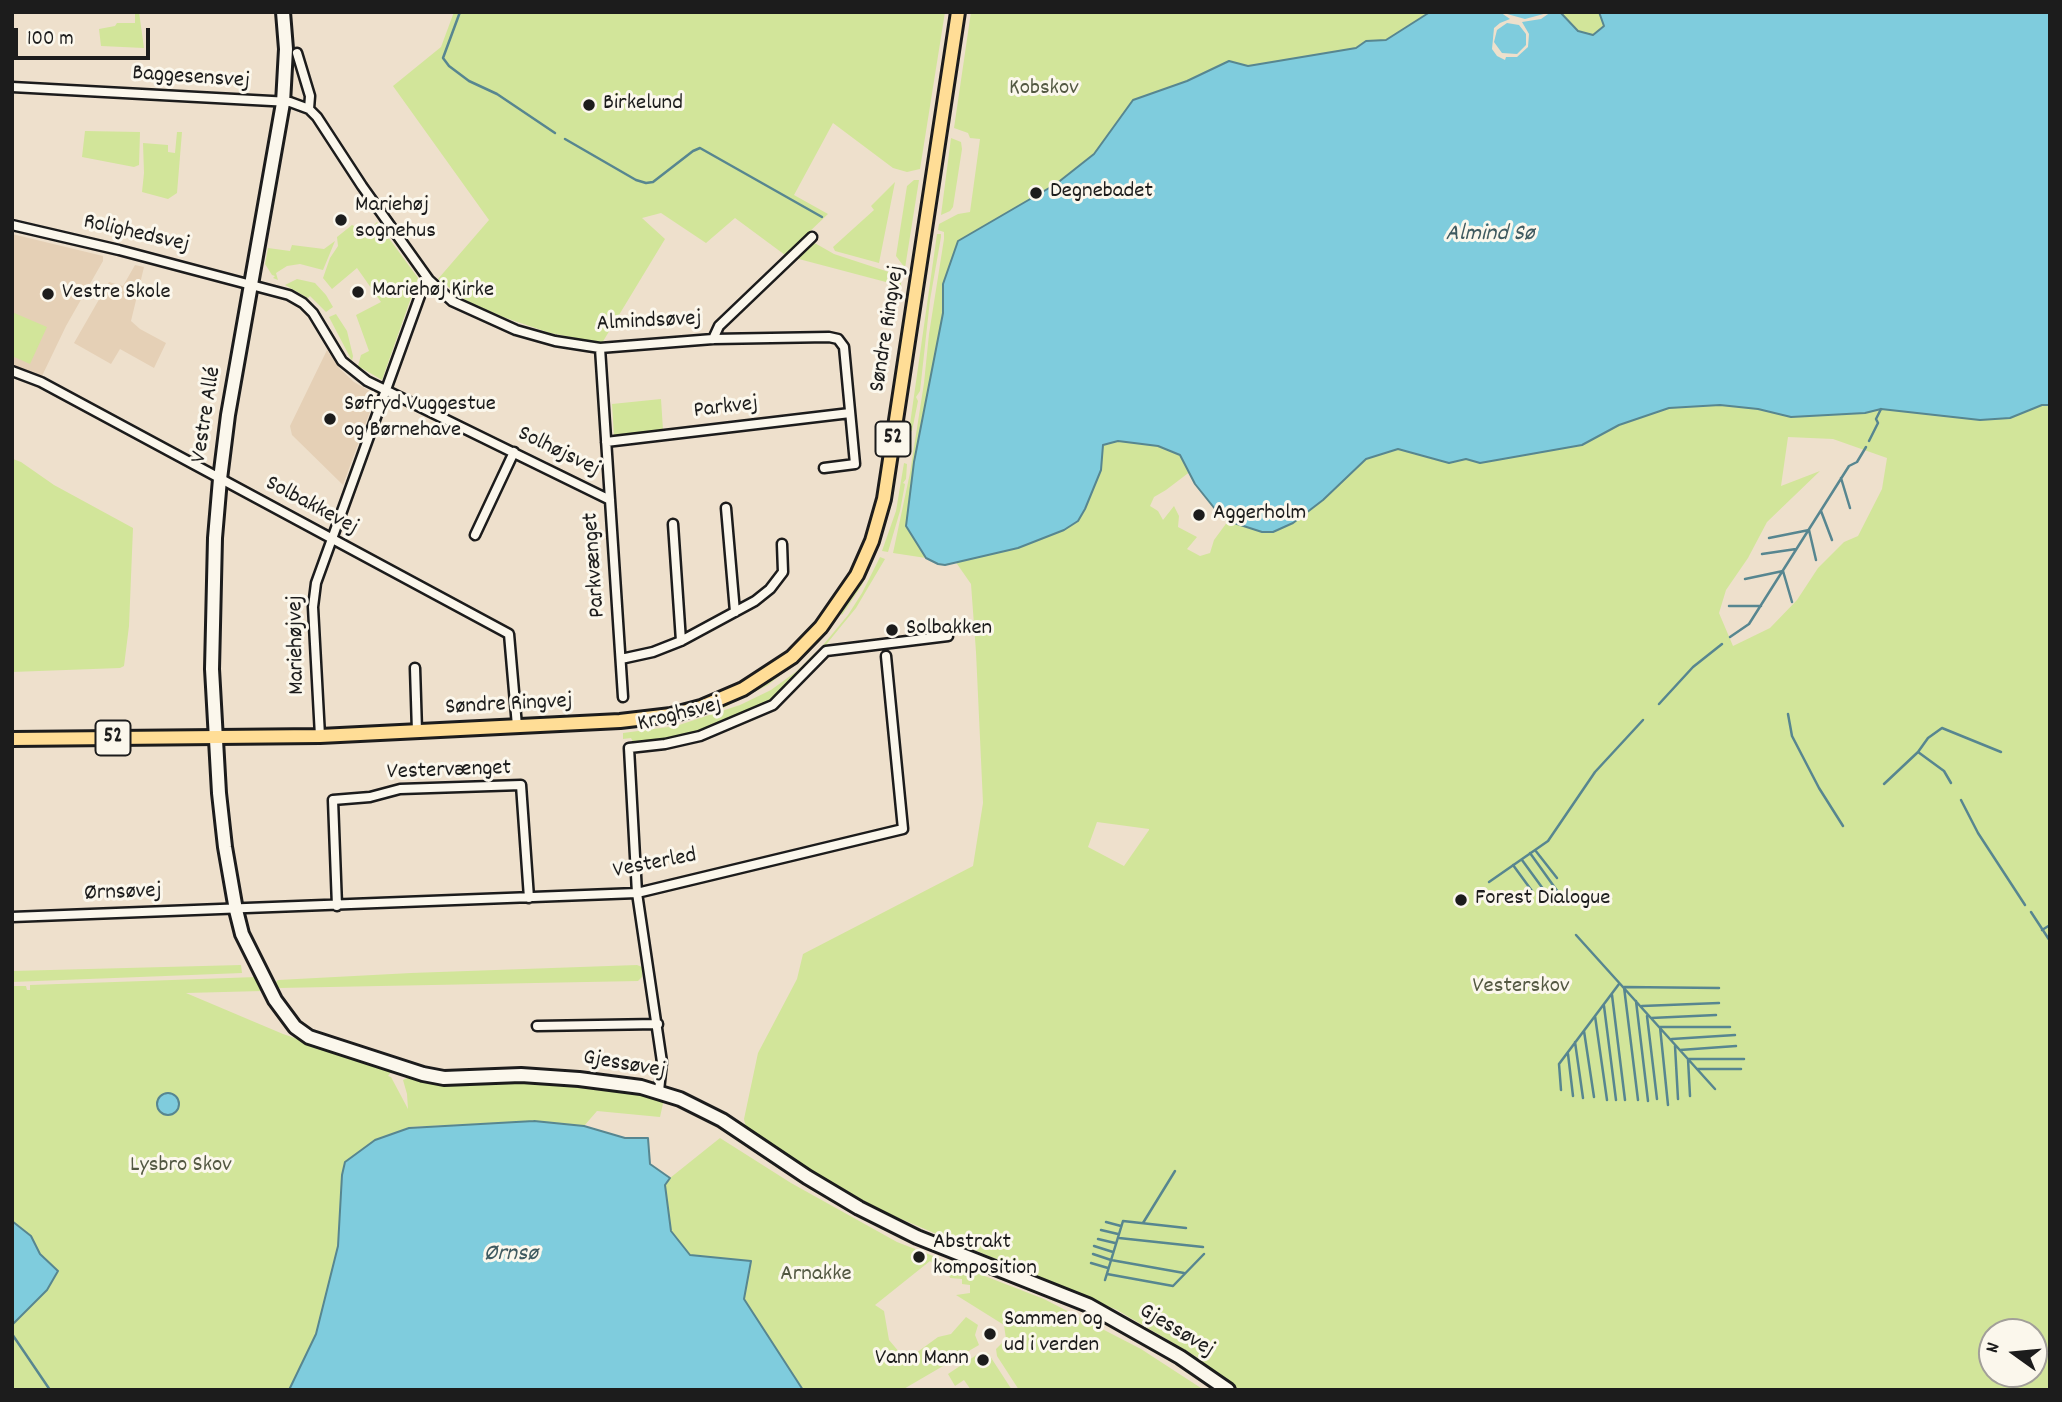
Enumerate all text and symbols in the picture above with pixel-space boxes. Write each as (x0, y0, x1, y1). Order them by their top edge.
scale bar (18, 14, 154, 58)
text: 100 m (27, 25, 74, 55)
street label: Baggesensvej (131, 61, 251, 97)
park label: Kobskov (1009, 76, 1079, 104)
place label: Birkelund (603, 91, 683, 119)
marker: Birkelund (581, 97, 597, 113)
place label: Degnebadet (1050, 179, 1153, 207)
marker: Degnebadet (1028, 185, 1044, 201)
place label: Mariehøj sognehus (355, 193, 436, 247)
street label: Rolighedsvej (80, 209, 192, 261)
marker: Mariehøj sognehus (333, 212, 349, 228)
water label: Almind Sø (1446, 222, 1534, 250)
street label: Søndre Ringvej (865, 264, 913, 394)
place label: Mariehøj Kirke (372, 278, 494, 306)
place label: Vestre Skole (62, 280, 171, 308)
marker: Mariehøj Kirke (350, 284, 366, 300)
marker: Vestre Skole (40, 286, 56, 302)
street label: Almindsøvej (596, 306, 702, 340)
street label: Vestre Allé (187, 365, 229, 465)
street label: Parkvej (692, 391, 760, 427)
place label: Søfryd Vuggestue og Børnehave (344, 392, 496, 446)
marker: Søfryd Vuggestue og Børnehave (322, 411, 338, 427)
street label: Solhøjsvej (512, 421, 604, 485)
road number: 52 (876, 422, 910, 457)
street label: Solbakkevej (260, 471, 362, 543)
place label: Aggerholm (1213, 501, 1306, 529)
marker: Aggerholm (1191, 507, 1207, 523)
street label: Parkvænget (579, 511, 613, 619)
street label: Mariehøjvej (283, 595, 313, 695)
place label: Solbakken (906, 616, 992, 644)
marker: Solbakken (884, 622, 900, 638)
street label: Søndre Ringvej (445, 689, 573, 723)
street label: Kroghsvej (635, 692, 725, 740)
road number: 52 (96, 720, 130, 756)
street label: Vestervænget (386, 756, 512, 788)
street label: Vesterled (611, 843, 699, 887)
street label: Ørnsøvej (84, 879, 162, 909)
place label: Forest Dialogue (1475, 886, 1610, 914)
marker: Forest Dialogue (1453, 892, 1469, 908)
park label: Vesterskov (1473, 974, 1569, 1002)
street label: Gjessøvej (581, 1045, 667, 1087)
park label: Lysbro Skov (130, 1153, 232, 1181)
place label: Abstrakt komposition (933, 1230, 1037, 1284)
water label: Ørnsø (484, 1242, 538, 1270)
marker: Abstrakt komposition (911, 1249, 927, 1265)
park label: Arnakke (780, 1262, 852, 1290)
street label: Gjessøvej (1133, 1299, 1219, 1365)
place label: Sammen og ud i verden (1004, 1307, 1103, 1361)
north arrow (1978, 1318, 2048, 1388)
marker: Sammen og ud i verden (982, 1326, 998, 1342)
text: N (1980, 1340, 2008, 1356)
place label: Vann Mann (875, 1346, 969, 1374)
marker: Vann Mann (975, 1352, 991, 1368)

